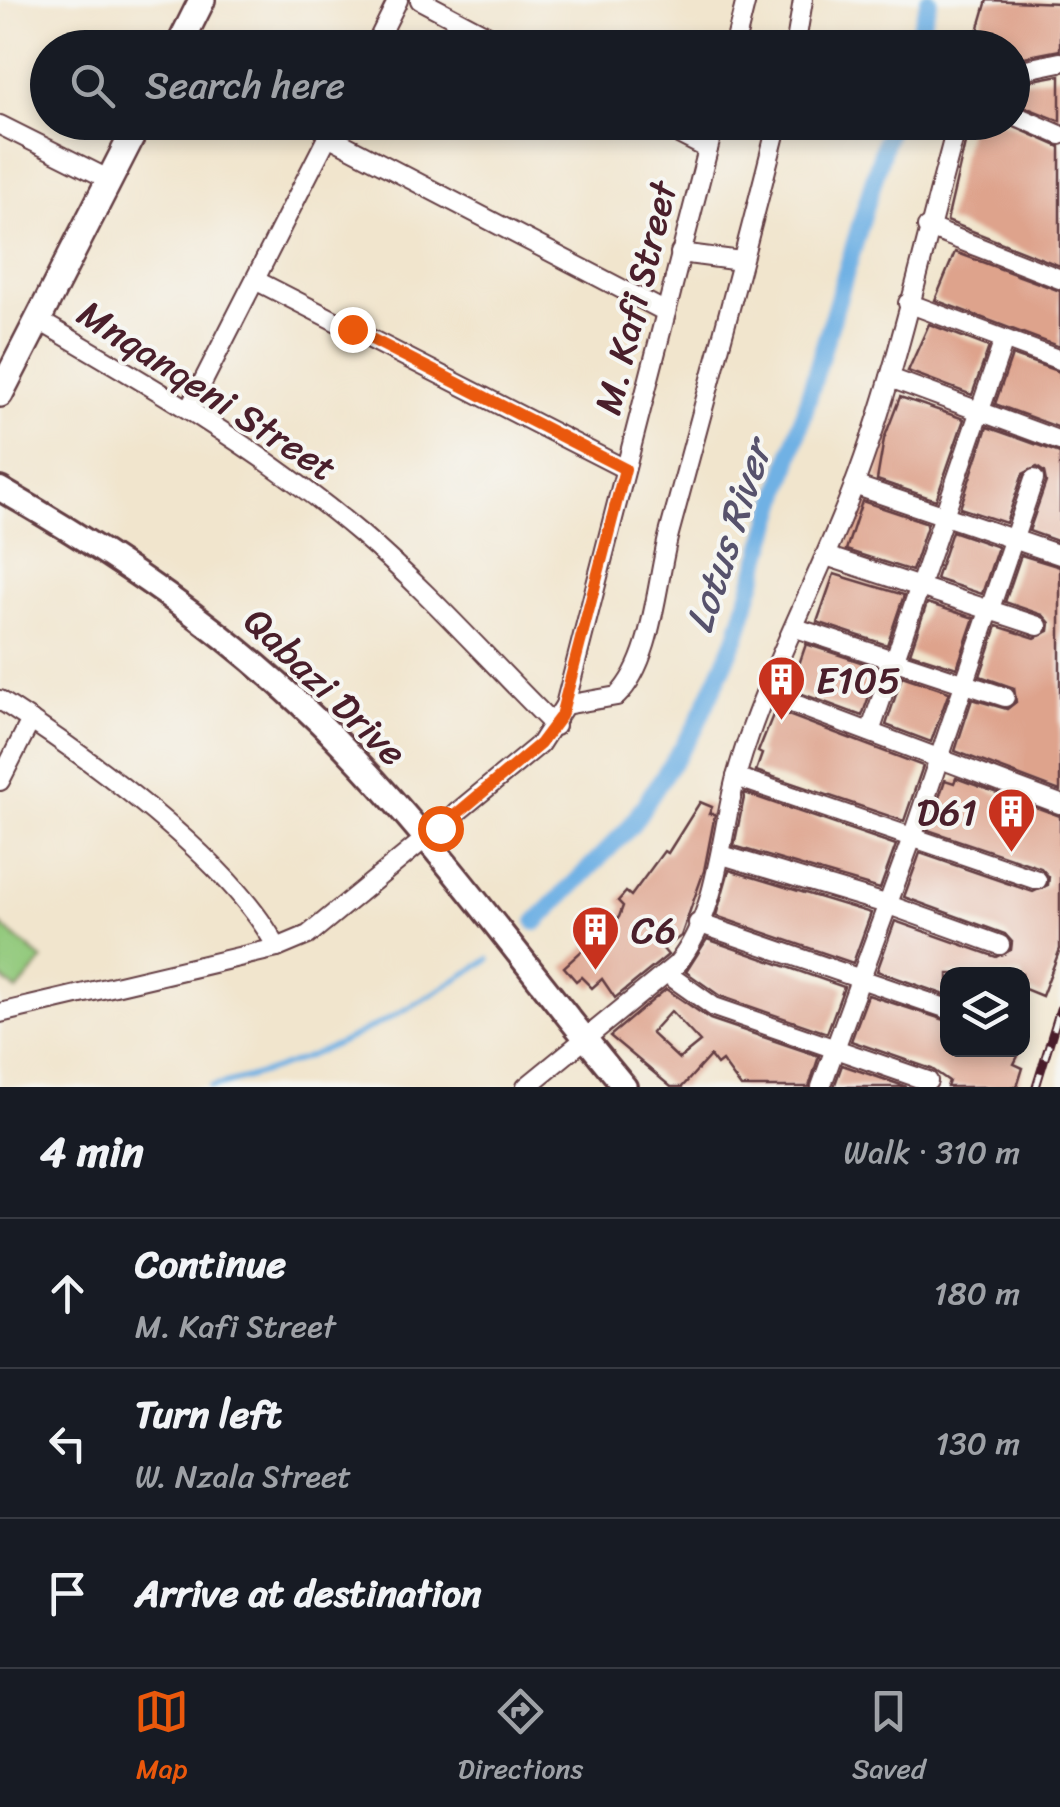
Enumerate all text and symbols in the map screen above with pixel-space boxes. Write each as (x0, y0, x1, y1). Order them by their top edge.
search box (30, 30, 1030, 140)
text: Search here (145, 52, 345, 119)
icon: search (65, 58, 120, 113)
street label: M. Kafi Street (575, 173, 698, 422)
street label: Mnqanqeni Street (63, 281, 351, 501)
route end (330, 307, 376, 353)
water label: Lotus River (664, 426, 794, 642)
street label: Qabazi Drive (227, 591, 423, 783)
place label: E105 (816, 647, 901, 714)
building icon: E105 (755, 654, 807, 722)
place label: D61 (916, 779, 977, 846)
building icon: D61 (986, 786, 1038, 854)
route start (418, 806, 464, 852)
place label: C6 (631, 897, 676, 964)
building icon: C6 (570, 904, 622, 972)
map controls (940, 967, 1030, 1057)
button: layers (940, 967, 1030, 1057)
text: 4 min (40, 1115, 144, 1189)
text: Walk · 310 m (844, 1124, 1020, 1181)
text: Continue (135, 1231, 286, 1298)
text: 180 m (934, 1265, 1020, 1322)
icon: ahead (40, 1266, 95, 1321)
text: M. Kafi Street (135, 1298, 336, 1355)
text: Turn left (135, 1381, 281, 1448)
text: 130 m (936, 1415, 1020, 1472)
icon: left (40, 1416, 95, 1471)
text: W. Nzala Street (135, 1448, 351, 1505)
text: Arrive at destination (135, 1560, 482, 1627)
icon: arrive (40, 1566, 95, 1621)
tab: Map (134, 1684, 189, 1793)
tab: Directions (458, 1684, 583, 1793)
tab: Saved (852, 1684, 926, 1793)

